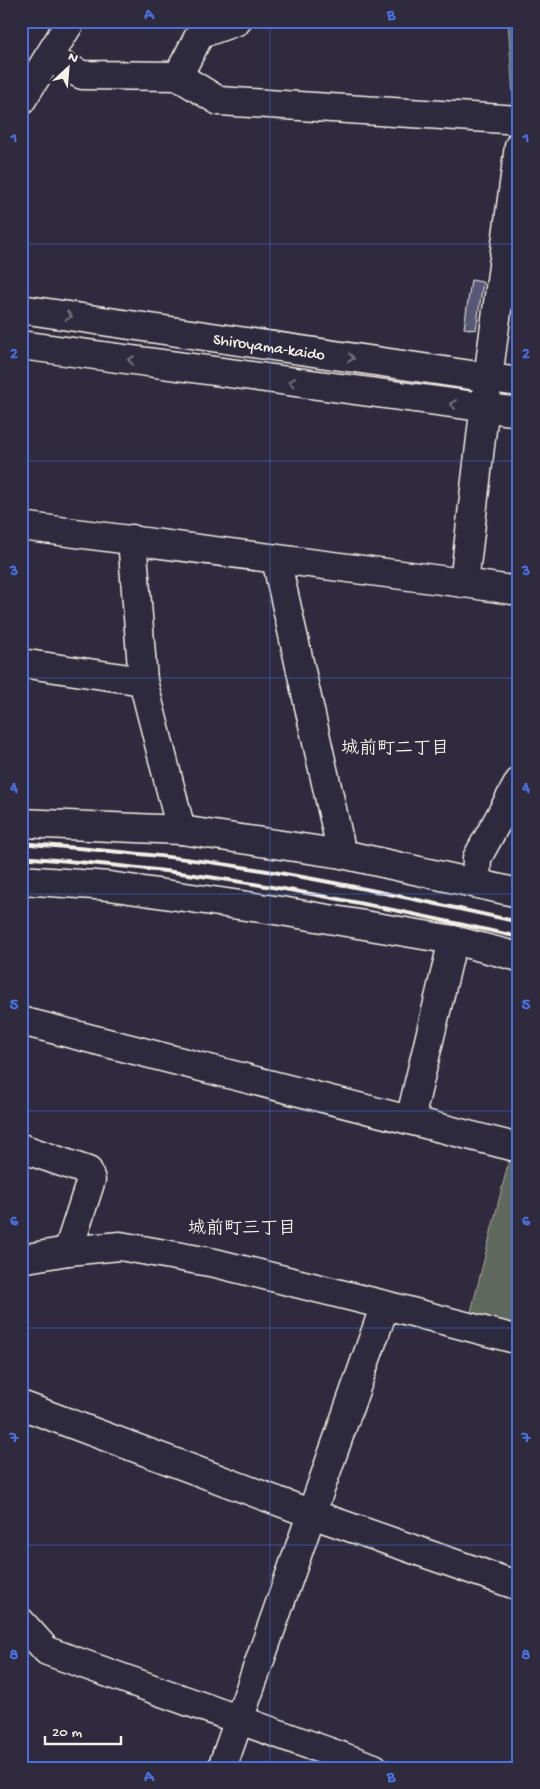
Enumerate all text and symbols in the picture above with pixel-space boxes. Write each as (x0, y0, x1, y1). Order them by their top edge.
text: A (143, 7, 155, 26)
text: B (386, 7, 396, 26)
north arrow (42, 42, 92, 92)
text: N (65, 49, 80, 68)
text: 1 (10, 130, 17, 149)
text: 1 (522, 130, 529, 149)
one-way arrow (65, 311, 74, 321)
street label: Shiroyama-kaido (212, 331, 326, 366)
text: 2 (10, 346, 18, 365)
text: 2 (522, 346, 530, 365)
one-way arrow (348, 352, 356, 363)
one-way arrow (127, 355, 135, 365)
one-way arrow (288, 377, 296, 387)
one-way arrow (449, 399, 457, 409)
text: 3 (9, 563, 18, 582)
text: 3 (521, 563, 530, 582)
district label: 城前町二丁目 (341, 738, 449, 760)
text: 4 (9, 780, 18, 799)
text: 4 (521, 780, 530, 799)
text: 5 (10, 997, 19, 1016)
text: 5 (522, 997, 531, 1016)
text: 6 (10, 1213, 19, 1232)
text: 6 (522, 1213, 531, 1232)
district label: 城前町三丁目 (188, 1218, 296, 1240)
text: 7 (9, 1430, 19, 1449)
text: 7 (521, 1430, 531, 1449)
text: 8 (10, 1647, 19, 1666)
text: 8 (522, 1647, 531, 1666)
scale bar (45, 1714, 121, 1746)
text: 20 m (52, 1724, 82, 1742)
text: A (143, 1769, 155, 1788)
text: B (386, 1769, 396, 1788)

